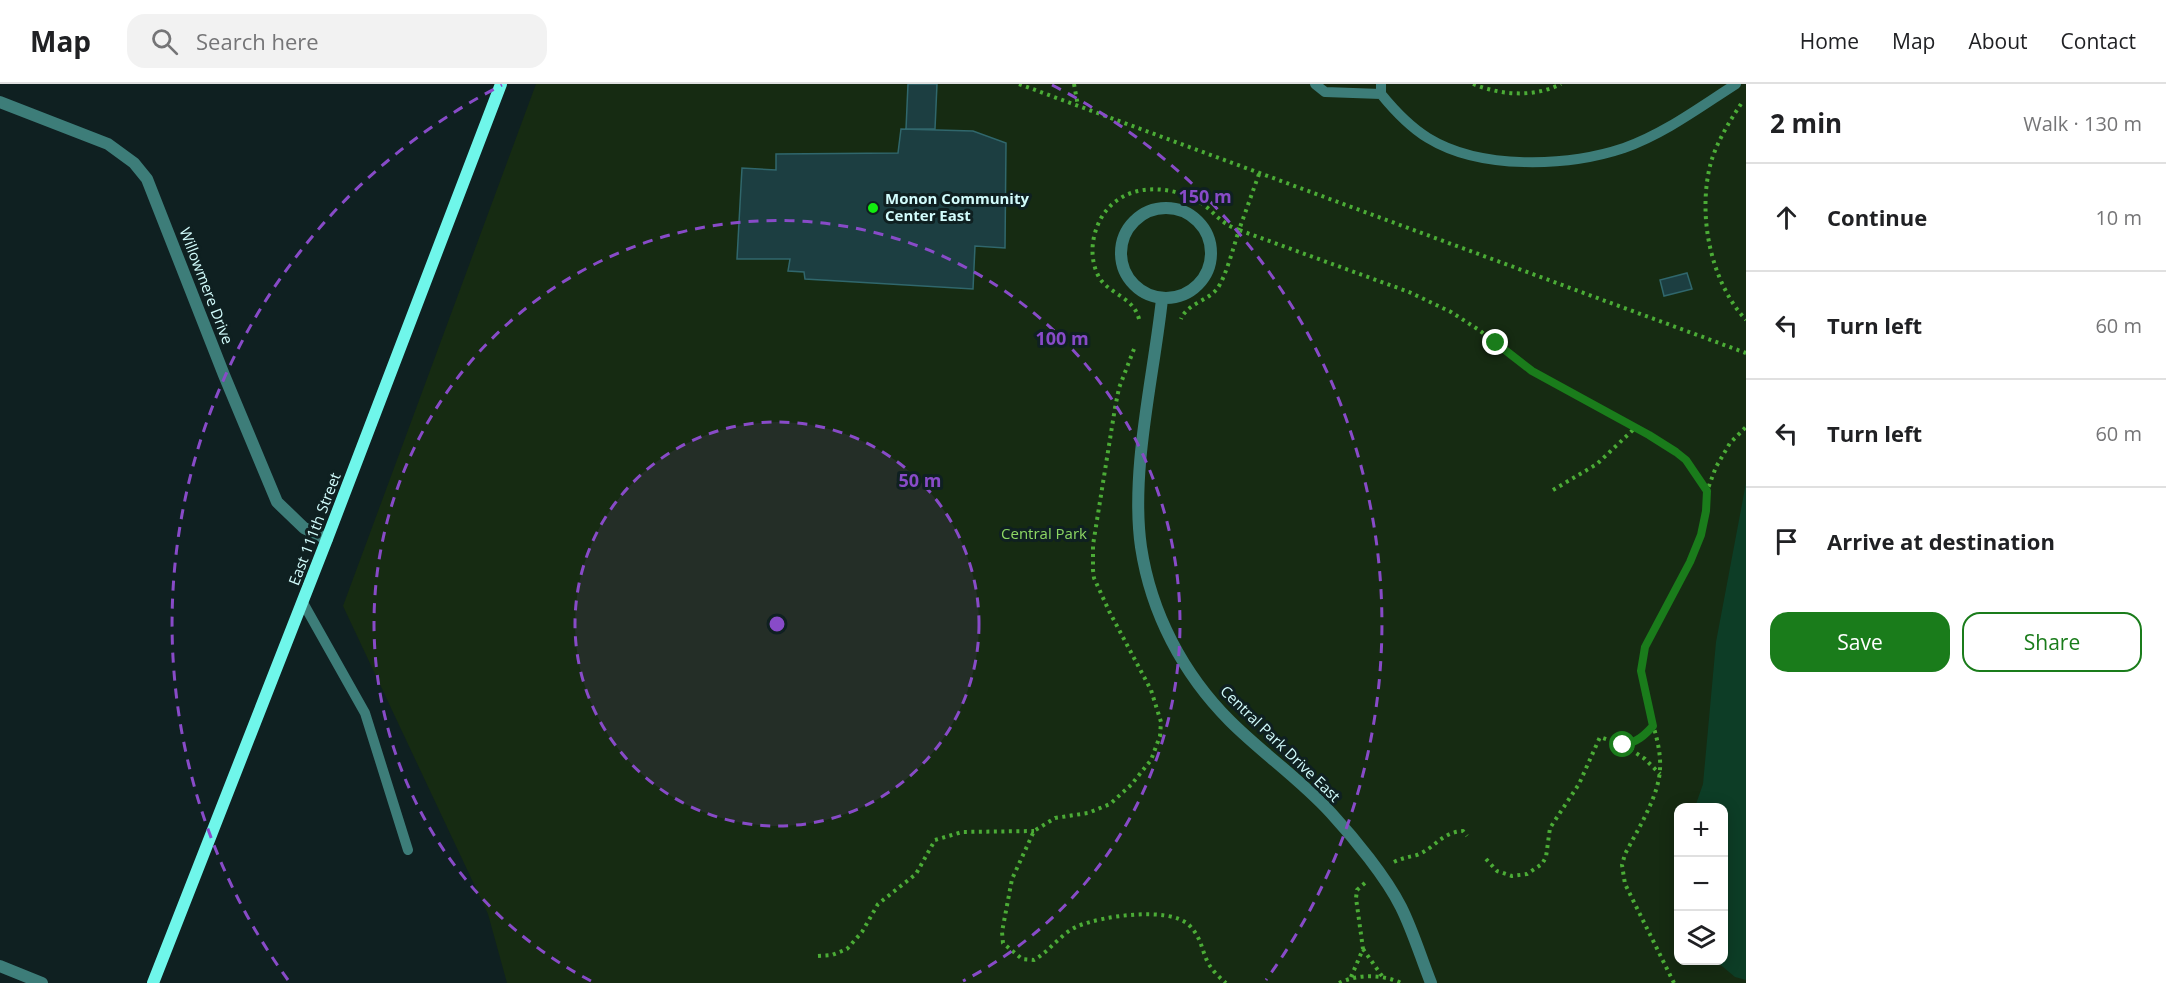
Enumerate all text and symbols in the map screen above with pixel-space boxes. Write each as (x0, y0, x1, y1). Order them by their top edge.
search box (127, 14, 547, 68)
text: Map (30, 22, 91, 60)
icon: search (148, 25, 181, 58)
text: Search here (196, 26, 319, 56)
text: Home (1800, 27, 1859, 55)
text: Map (1892, 27, 1935, 55)
text: About (1968, 27, 2028, 55)
text: Contact (2061, 27, 2136, 55)
text: 2 min (1770, 105, 1842, 141)
text: Walk · 130 m (2023, 110, 2142, 137)
text: 150 m (1178, 184, 1232, 208)
place label: Monon Community Center East (885, 188, 1029, 225)
marker: Monon Community Center East (866, 201, 880, 215)
icon: ahead (1770, 201, 1803, 234)
text: Continue (1827, 202, 1927, 232)
text: 10 m (2095, 204, 2142, 231)
street label: Willowmere Drive (175, 224, 238, 347)
icon: left (1770, 309, 1803, 342)
text: Turn left (1827, 310, 1922, 340)
text: 60 m (2095, 312, 2142, 339)
text: 100 m (1035, 326, 1089, 350)
route end (1482, 329, 1508, 355)
icon: left (1770, 417, 1803, 450)
text: Turn left (1827, 418, 1922, 448)
text: 60 m (2095, 420, 2142, 447)
text: 50 m (899, 468, 941, 492)
street label: East 111th Street (283, 469, 345, 588)
park label: Central Park (1001, 523, 1087, 543)
icon: arrive (1770, 525, 1803, 558)
text: Arrive at destination (1827, 526, 2055, 556)
button: Save (1770, 612, 1950, 672)
button: Share (1962, 612, 2142, 672)
centre of rings (767, 614, 787, 634)
street label: Central Park Drive East (1216, 681, 1345, 806)
route start (1609, 731, 1635, 757)
map controls (1674, 803, 1728, 965)
button: + (1674, 803, 1728, 857)
button: − (1674, 857, 1728, 911)
button: layers (1674, 911, 1728, 965)

